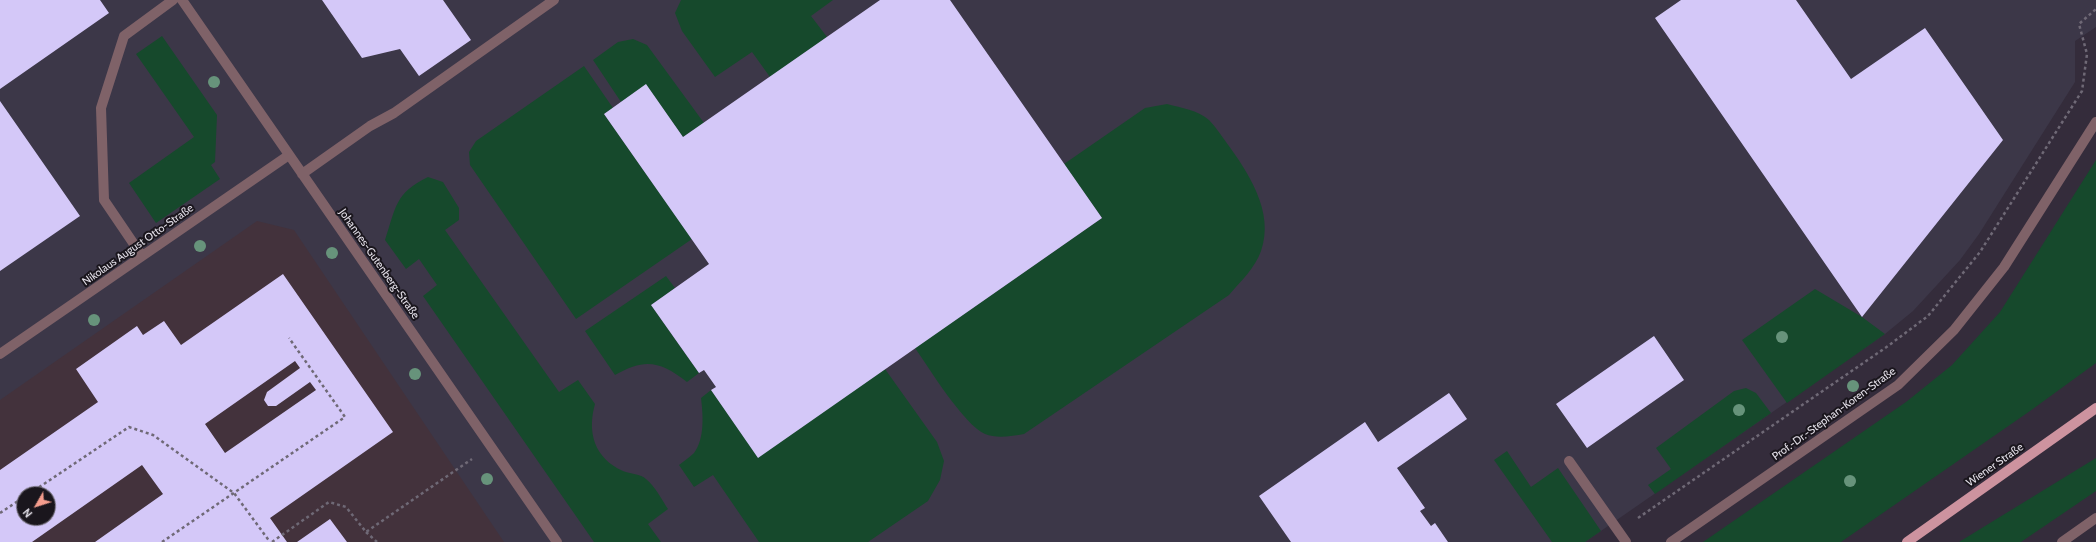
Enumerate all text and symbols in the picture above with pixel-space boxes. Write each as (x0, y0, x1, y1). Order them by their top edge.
street label: Nikolaus August Otto-Straße (80, 202, 196, 288)
street label: Johannes-Gutenberg-Straße (336, 206, 422, 322)
street label: Prof.-Dr.-Stephan-Koren-Straße (1770, 365, 1898, 463)
street label: Wiener Straße (1964, 440, 2026, 490)
north arrow (16, 486, 56, 526)
text: N (20, 505, 35, 520)

